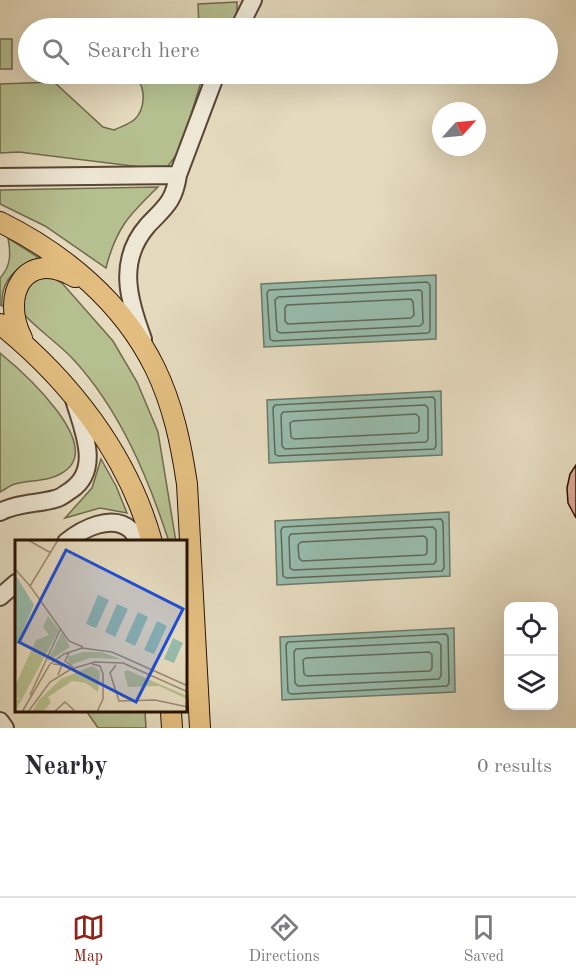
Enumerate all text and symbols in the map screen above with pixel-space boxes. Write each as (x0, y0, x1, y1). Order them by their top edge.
search box (18, 18, 558, 84)
icon: search (39, 35, 72, 68)
text: Search here (87, 40, 200, 62)
north arrow (432, 102, 486, 156)
inset map (15, 540, 188, 713)
map controls (504, 602, 558, 710)
button: locate (504, 602, 558, 656)
button: layers (504, 656, 558, 710)
text: Nearby (24, 754, 108, 780)
text: 0 results (477, 757, 552, 777)
tab: Map (72, 911, 105, 967)
tab: Directions (249, 911, 320, 967)
tab: Saved (463, 911, 504, 967)

